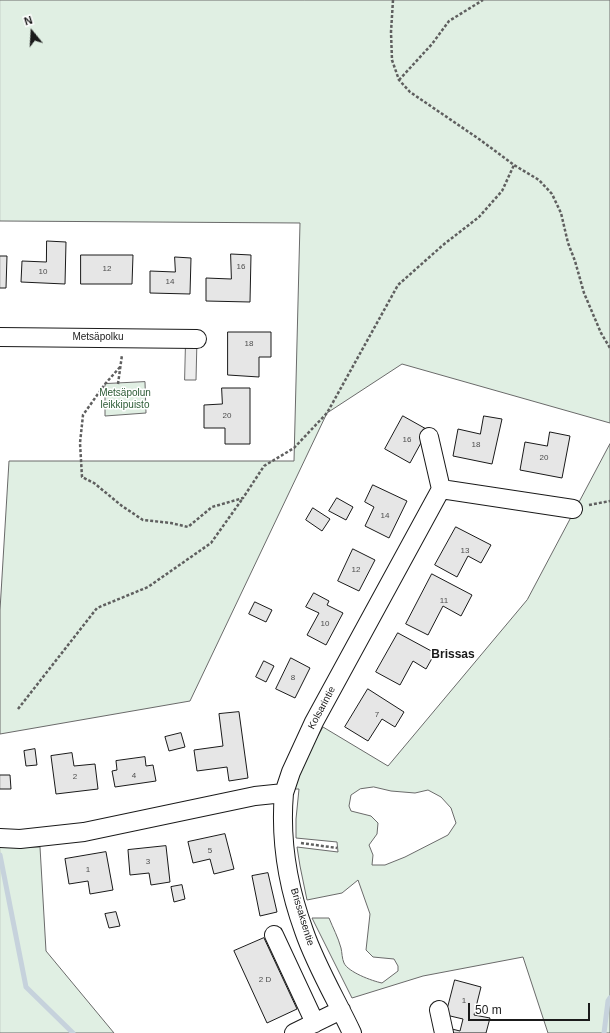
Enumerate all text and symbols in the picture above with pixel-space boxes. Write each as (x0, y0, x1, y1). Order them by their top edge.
north arrow (12, 12, 52, 52)
text: N (23, 14, 34, 28)
house number: 16 (237, 262, 245, 272)
house number: 12 (103, 264, 111, 274)
house number: 10 (39, 267, 47, 277)
house number: 14 (166, 277, 174, 287)
street label: Metsäpolku (72, 331, 124, 343)
house number: 18 (245, 339, 253, 349)
park label: Metsäpolun leikkipuisto (99, 387, 151, 410)
house number: 20 (223, 411, 231, 421)
house number: 16 (403, 435, 411, 445)
house number: 18 (472, 440, 480, 450)
house number: 20 (540, 453, 548, 463)
house number: 14 (381, 511, 389, 521)
house number: 13 (461, 546, 469, 556)
house number: 12 (352, 565, 360, 575)
house number: 11 (440, 596, 448, 606)
house number: 10 (321, 619, 329, 629)
district label: Brissas (431, 648, 475, 662)
house number: 8 (291, 673, 295, 683)
street label: Kolsarintie (306, 685, 338, 731)
house number: 7 (375, 710, 379, 720)
house number: 4 (132, 771, 136, 781)
house number: 2 (73, 772, 77, 782)
house number: 5 (208, 846, 212, 856)
house number: 3 (146, 857, 150, 867)
house number: 1 (86, 865, 90, 875)
street label: Brissaksentie (288, 887, 316, 947)
house number: 2 D (259, 975, 271, 985)
scale bar (470, 995, 592, 1021)
house number: 1 (462, 996, 466, 1006)
text: 50 m (475, 1003, 502, 1017)

